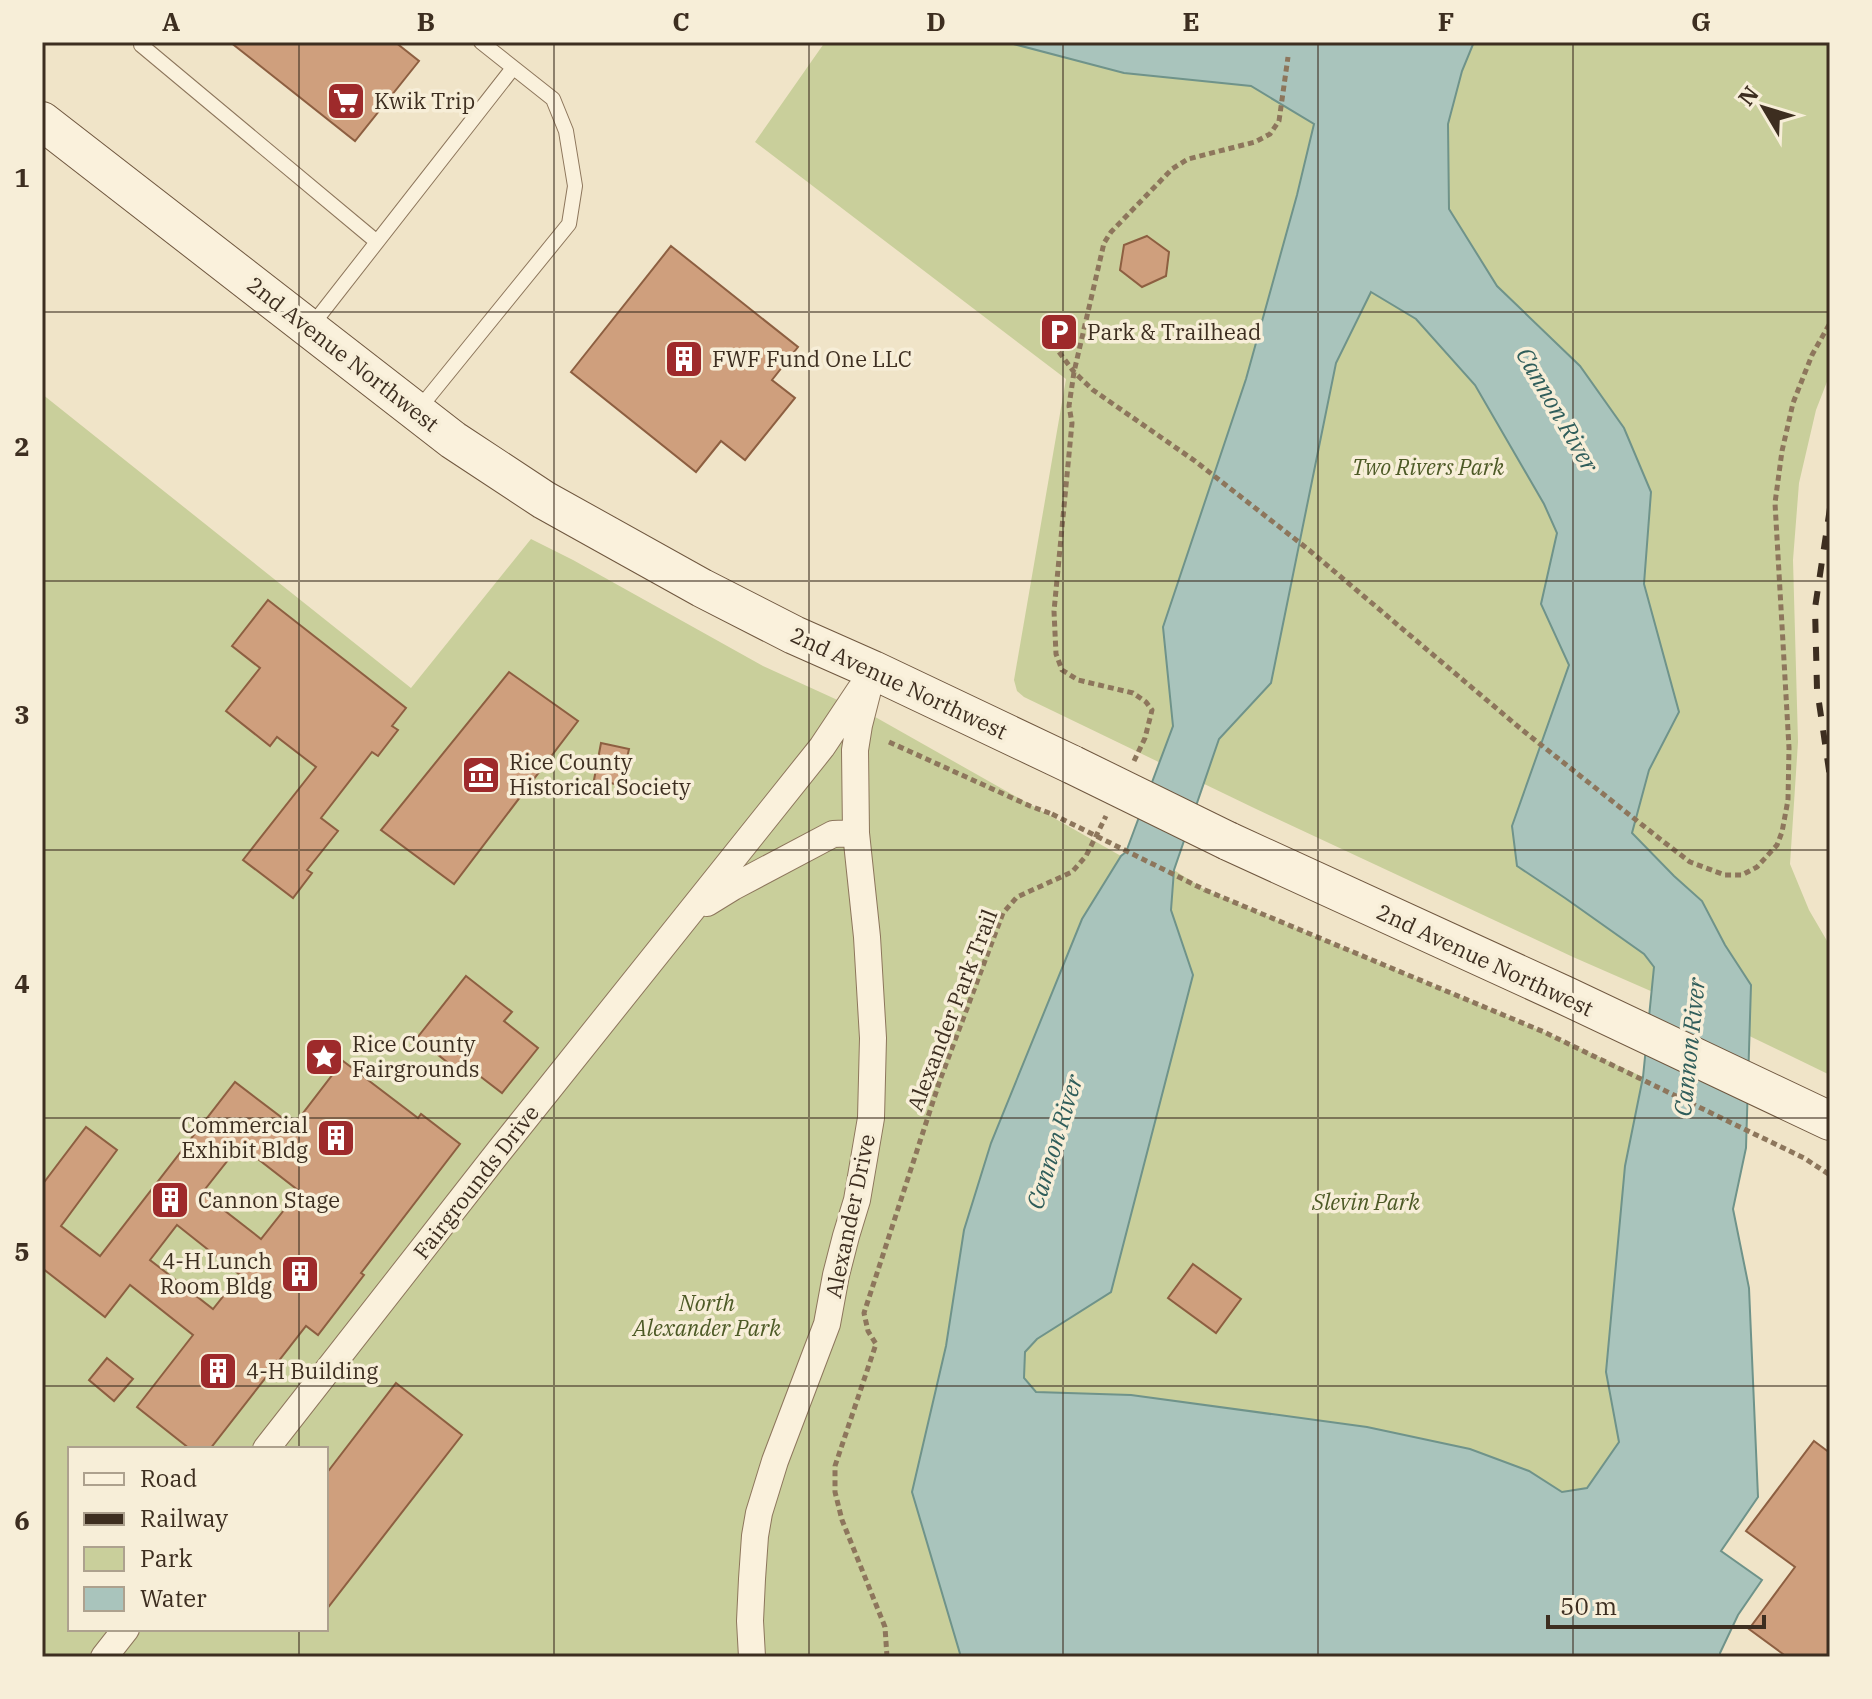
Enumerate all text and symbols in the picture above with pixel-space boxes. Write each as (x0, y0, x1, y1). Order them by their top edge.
text: A (162, 4, 180, 38)
text: B (417, 4, 435, 38)
text: C (672, 4, 690, 38)
text: D (926, 4, 946, 38)
text: E (1182, 4, 1200, 38)
text: F (1438, 4, 1454, 38)
text: G (1691, 4, 1711, 38)
north arrow (1724, 68, 1804, 148)
supermarket icon: Kwik Trip (325, 80, 367, 122)
text: N (1731, 80, 1765, 111)
place label: Kwik Trip (374, 86, 475, 115)
text: 1 (14, 160, 30, 194)
street label: 2nd Avenue Northwest (241, 270, 445, 438)
parking icon: Park & Trailhead (1038, 311, 1080, 353)
place label: Park & Trailhead (1087, 317, 1261, 346)
building icon: FWF Fund One LLC (663, 338, 705, 380)
water label: Cannon River (1509, 341, 1607, 479)
place label: FWF Fund One LLC (712, 344, 912, 373)
text: 2 (14, 429, 30, 463)
park label: Two Rivers Park (1352, 452, 1504, 481)
street label: 2nd Avenue Northwest (786, 620, 1012, 746)
text: 3 (14, 697, 30, 731)
place label: Rice County Historical Society (509, 747, 691, 801)
museum icon: Rice County Historical Society (460, 754, 502, 796)
street label: 2nd Avenue Northwest (1372, 897, 1598, 1023)
street label: Alexander Park Trail (900, 905, 1003, 1115)
text: 4 (14, 966, 30, 1000)
water label: Cannon River (1666, 975, 1712, 1118)
place label: Rice County Fairgrounds (352, 1029, 480, 1083)
place icon: Rice County Fairgrounds (303, 1036, 345, 1078)
water label: Cannon River (1018, 1069, 1090, 1213)
street label: Fairgrounds Drive (406, 1099, 545, 1265)
place label: Commercial Exhibit Bldg (181, 1110, 308, 1164)
building icon: Commercial Exhibit Bldg (315, 1117, 357, 1159)
street label: Alexander Drive (818, 1131, 881, 1301)
building icon: Cannon Stage (149, 1179, 191, 1221)
place label: Cannon Stage (198, 1185, 340, 1214)
park label: Slevin Park (1311, 1187, 1420, 1216)
text: 5 (14, 1234, 30, 1268)
place label: 4-H Lunch Room Bldg (160, 1246, 272, 1300)
building icon: 4-H Lunch Room Bldg (279, 1253, 321, 1295)
park label: North Alexander Park (631, 1288, 781, 1342)
building icon: 4-H Building (197, 1350, 239, 1392)
place label: 4-H Building (246, 1356, 378, 1385)
legend (68, 1447, 328, 1631)
text: Road (140, 1462, 197, 1494)
text: Railway (140, 1502, 228, 1534)
text: 6 (14, 1503, 30, 1537)
text: Park (140, 1542, 192, 1574)
scale bar (1548, 1579, 1764, 1629)
text: Water (140, 1582, 207, 1614)
text: 50 m (1560, 1590, 1617, 1622)

